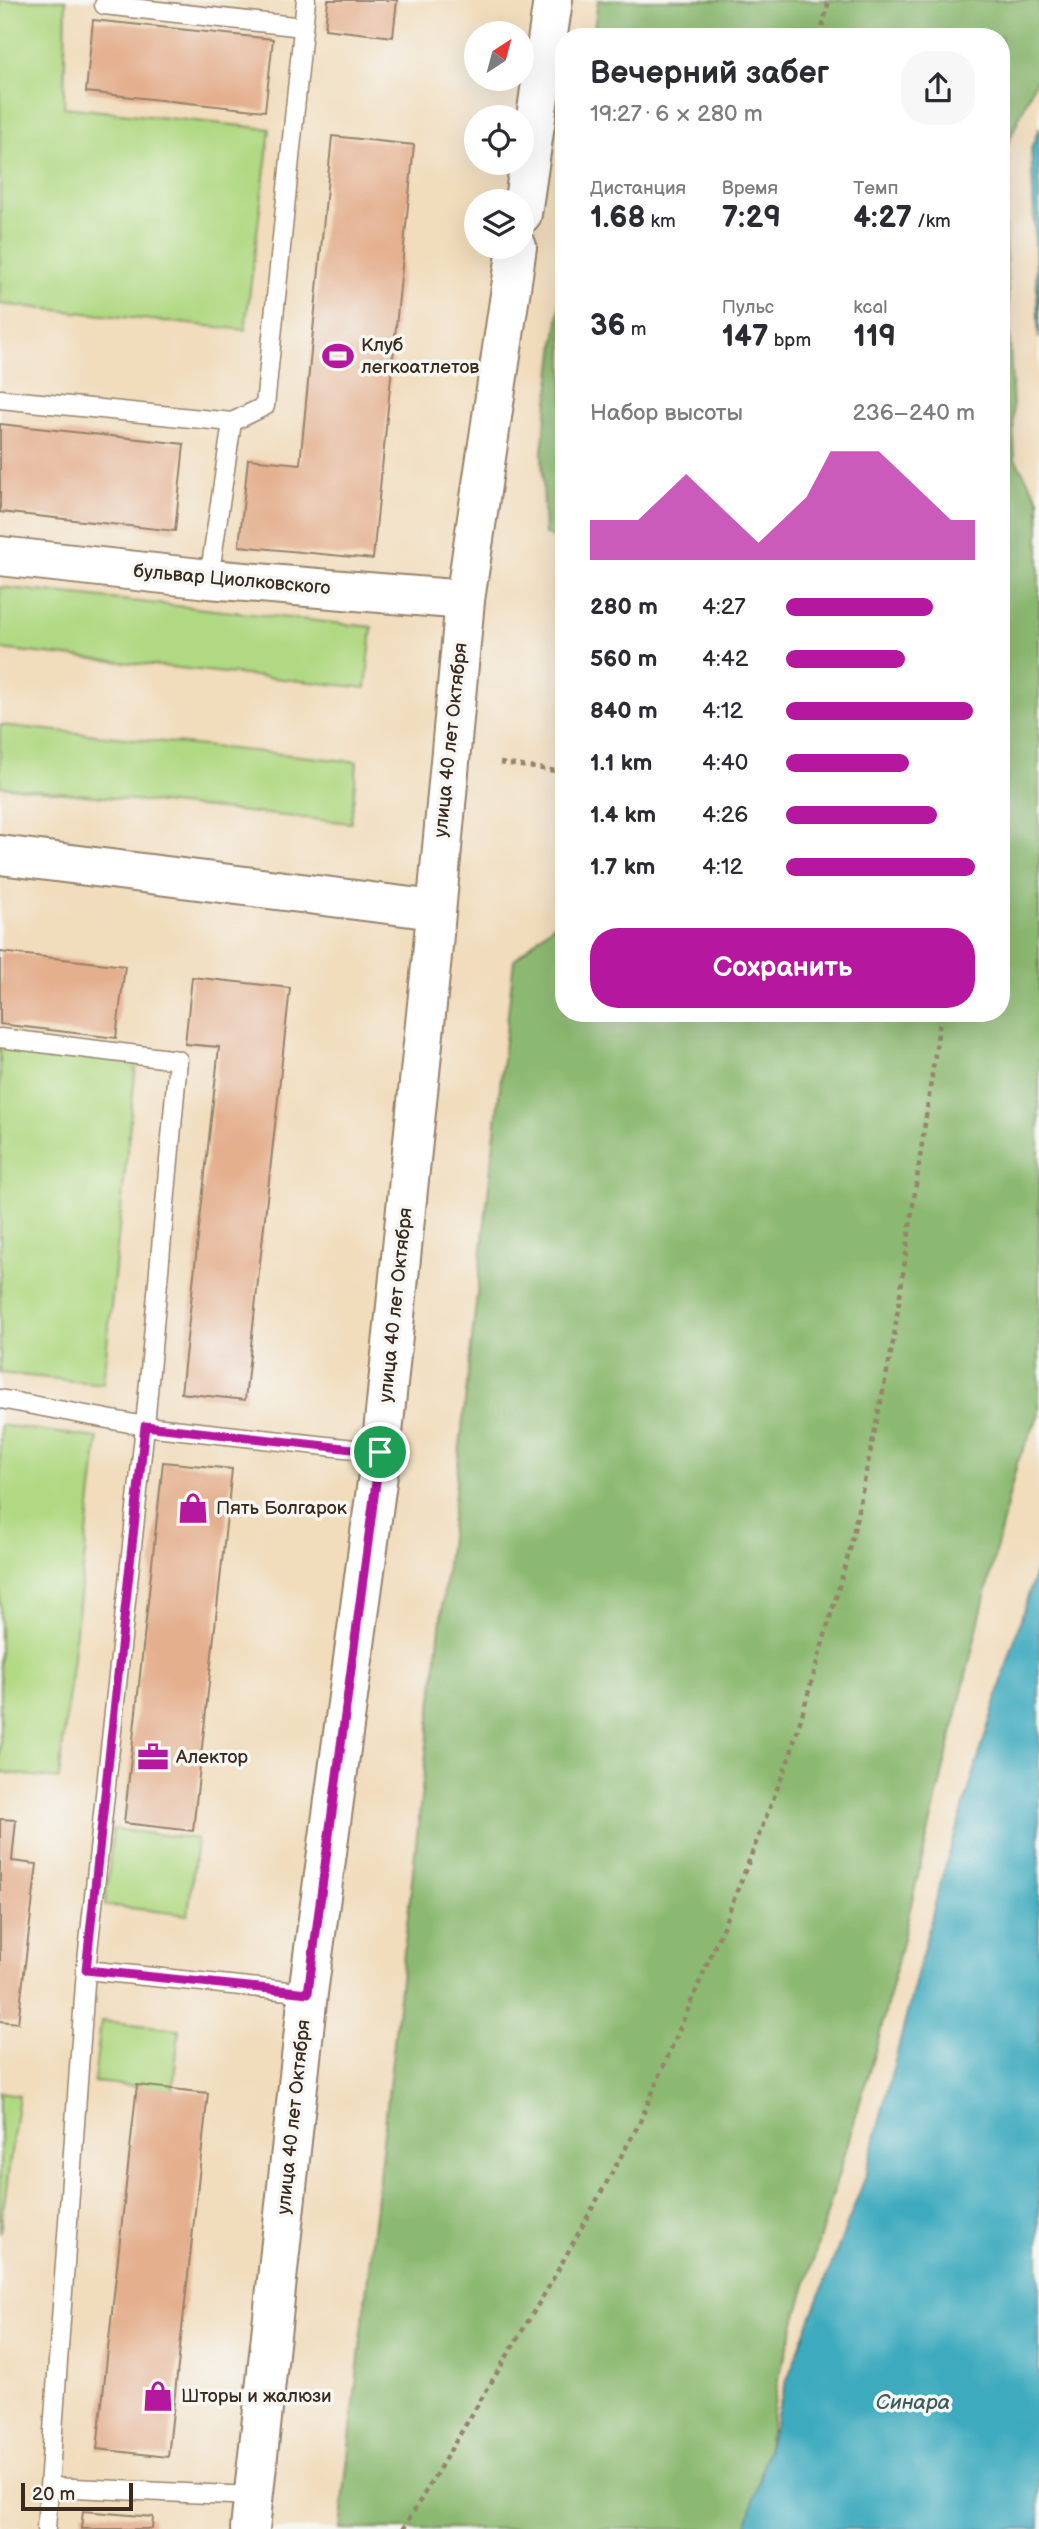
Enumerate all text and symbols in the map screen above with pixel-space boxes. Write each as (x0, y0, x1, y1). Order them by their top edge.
north arrow (464, 21, 534, 91)
map controls (464, 21, 534, 259)
button: share (901, 51, 975, 125)
text: Вечерний забег (590, 54, 829, 93)
text: 19:27 · 6 × 280 m (590, 100, 763, 128)
button: locate (464, 105, 534, 175)
text: Дистанция (590, 177, 686, 200)
text: Время (722, 177, 778, 200)
text: Темп (853, 177, 898, 200)
button: layers (464, 189, 534, 259)
text: 1.68 (590, 200, 645, 236)
text: 7:29 (722, 200, 781, 236)
text: 4:27 (853, 200, 912, 236)
text: km (645, 210, 676, 233)
text: /km (912, 210, 951, 233)
text: Пульс (722, 296, 774, 319)
text: kcal (853, 296, 887, 319)
text: 36 (590, 308, 626, 344)
text: m (626, 318, 647, 341)
text: 147 (722, 319, 769, 355)
text: 119 (853, 319, 896, 355)
text: bpm (769, 329, 811, 352)
place label: Клуб легкоатлетов (361, 334, 479, 379)
sports icon: Клуб легкоатлетов (321, 339, 355, 373)
text: Набор высоты (590, 399, 743, 427)
text: 236–240 m (853, 399, 975, 427)
street label: бульвар Циолковского (133, 560, 332, 600)
text: 280 m (590, 593, 658, 621)
text: 4:27 (702, 593, 746, 621)
street label: улица 40 лет Октября (429, 641, 473, 839)
text: 560 m (590, 645, 657, 673)
text: 4:42 (702, 645, 748, 673)
text: 840 m (590, 697, 658, 725)
text: 4:12 (702, 697, 743, 725)
text: 1.1 km (590, 749, 652, 777)
text: 4:40 (702, 749, 748, 777)
text: 1.4 km (590, 801, 656, 829)
text: 4:26 (702, 801, 748, 829)
text: 1.7 km (590, 853, 655, 881)
text: 4:12 (702, 853, 743, 881)
button: Сохранить (590, 928, 975, 1008)
street label: улица 40 лет Октября (374, 1206, 418, 1404)
pin (350, 1422, 410, 1482)
icon: arrive (361, 1433, 399, 1471)
shop icon: Пять Болгарок (176, 1491, 210, 1525)
place label: Пять Болгарок (216, 1497, 347, 1520)
office icon: Алектор (136, 1740, 170, 1774)
place label: Алектор (175, 1746, 248, 1769)
street label: улица 40 лет Октября (272, 2018, 316, 2216)
shop icon: Шторы и жалюзи (141, 2379, 175, 2413)
place label: Шторы и жалюзи (181, 2385, 332, 2408)
water label: Синара (876, 2390, 950, 2415)
scale bar (21, 2480, 133, 2512)
text: 20 m (32, 2483, 75, 2506)

